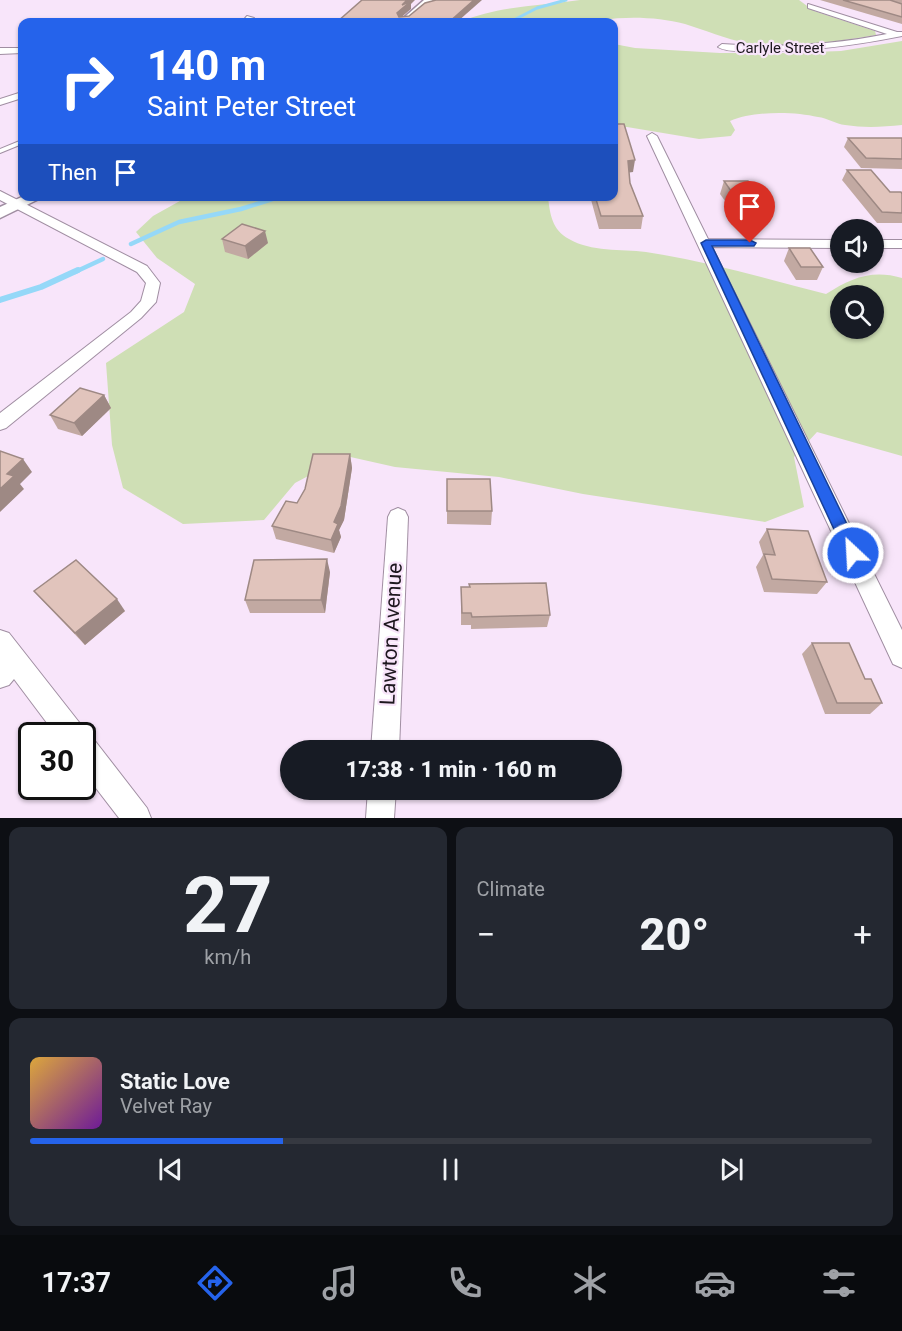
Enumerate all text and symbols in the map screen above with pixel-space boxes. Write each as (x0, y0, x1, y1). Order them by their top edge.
street label: Carlyle Street (736, 39, 824, 57)
text: 140 m (147, 41, 266, 90)
icon: right (48, 42, 126, 120)
text: Saint Peter Street (147, 91, 356, 123)
icon: arrive (109, 156, 142, 189)
text: Then (48, 160, 97, 185)
pin (724, 181, 775, 243)
icon: arrive (733, 190, 766, 223)
map controls (830, 219, 884, 339)
button: sound (830, 219, 884, 273)
button: search (830, 285, 884, 339)
position arrow (821, 521, 885, 585)
street label: Lawton Avenue (375, 562, 407, 706)
speed limit sign: 30 (18, 722, 96, 800)
text: 17:38 · 1 min · 160 m (346, 757, 556, 782)
text: 27 (183, 860, 273, 951)
text: Climate (477, 877, 545, 901)
text: 20° (640, 908, 709, 961)
text: − (477, 915, 495, 954)
text: + (853, 915, 872, 954)
text: km/h (204, 945, 251, 969)
text: Static Love (120, 1069, 230, 1094)
text: Velvet Ray (120, 1094, 212, 1118)
icon: previous (154, 1153, 187, 1186)
icon: pause (434, 1153, 467, 1186)
icon: next (715, 1153, 748, 1186)
icon: directions (194, 1262, 236, 1304)
icon: music (319, 1262, 361, 1304)
icon: phone (444, 1262, 486, 1304)
icon: climate (569, 1262, 611, 1304)
icon: car (694, 1262, 736, 1304)
icon: filters (818, 1262, 860, 1304)
text: 17:37 (41, 1267, 111, 1299)

